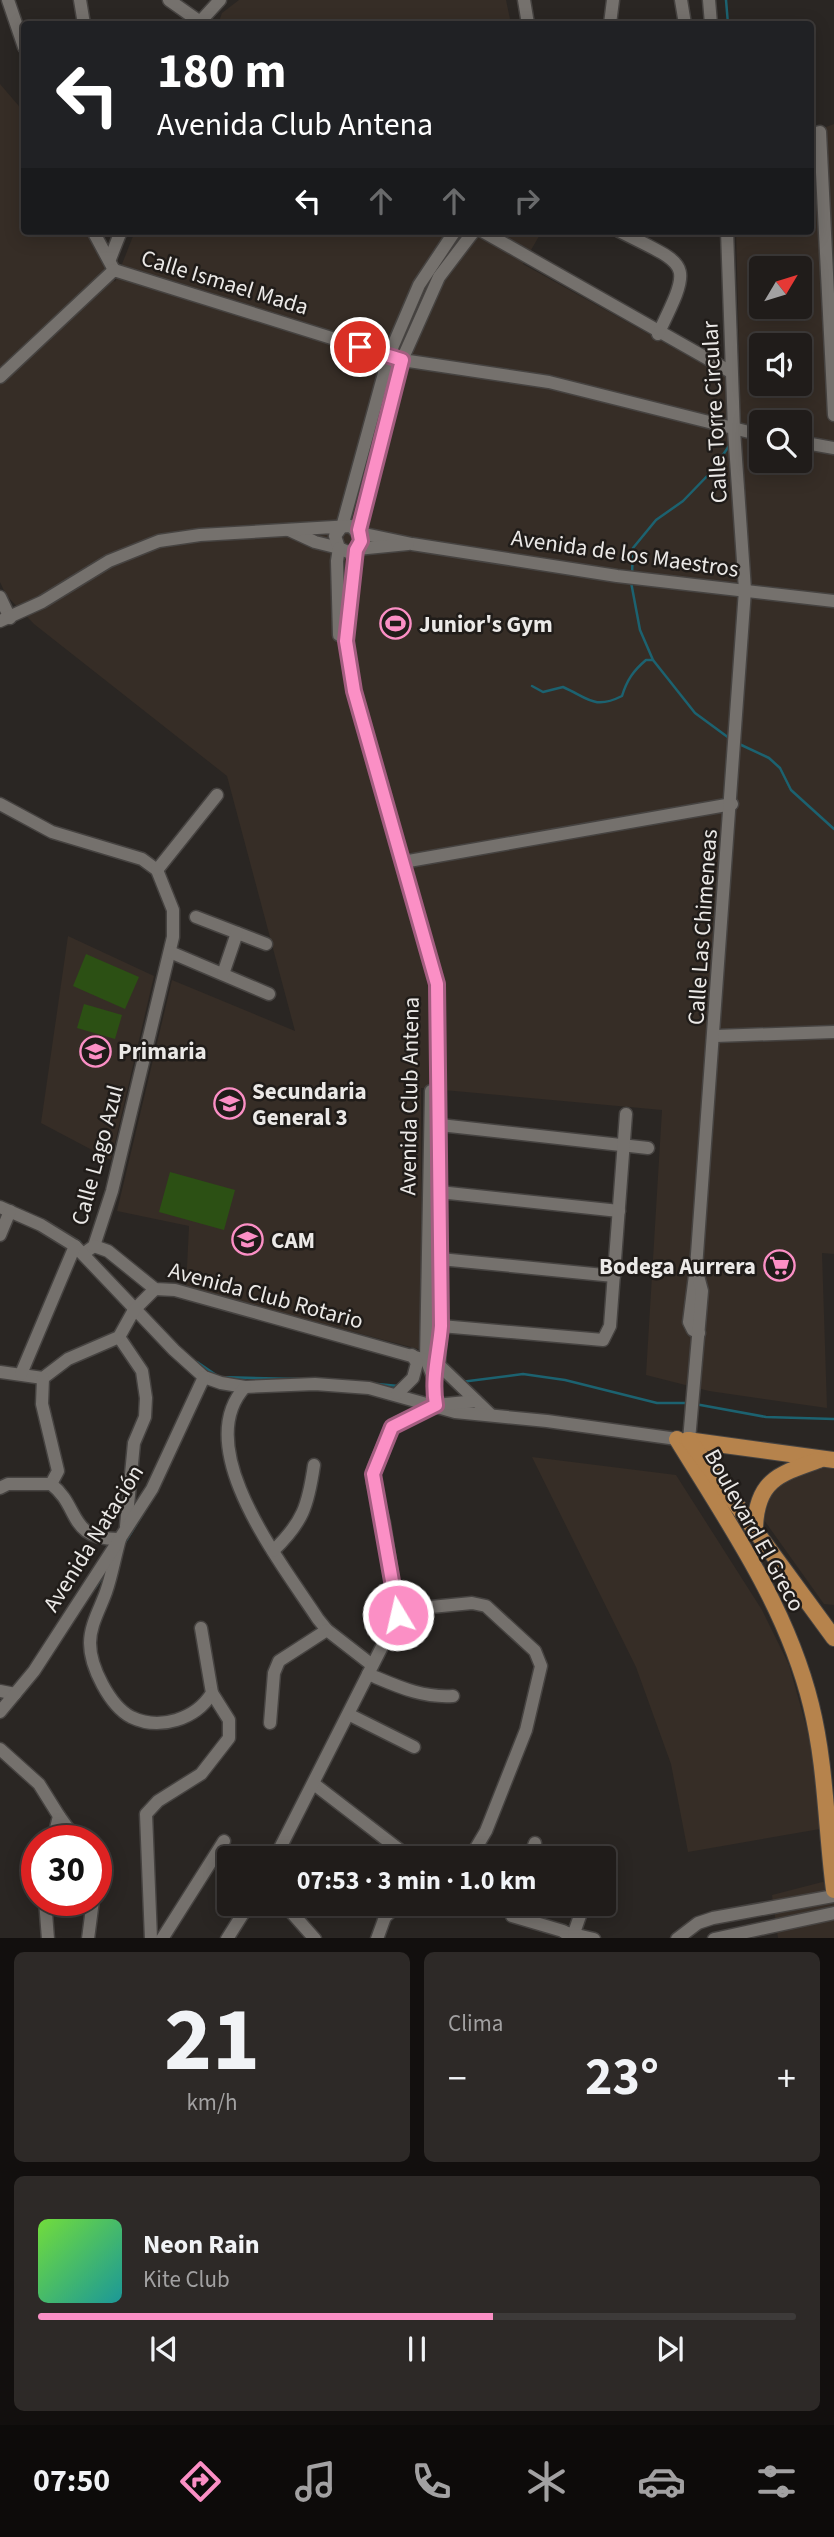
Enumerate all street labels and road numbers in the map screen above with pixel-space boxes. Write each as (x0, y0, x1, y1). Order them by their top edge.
street label: Calle Ismael Mada (137, 241, 313, 324)
street label: Calle Torre Circular (693, 319, 736, 504)
street label: Avenida de los Maestros (509, 521, 741, 586)
street label: Calle Las Chimeneas (679, 828, 726, 1026)
street label: Avenida Club Antena (391, 996, 428, 1196)
street label: Calle Lago Azul (63, 1081, 132, 1229)
street label: Avenida Club Rotario (165, 1254, 367, 1337)
street label: Boulevard El Greco (696, 1443, 813, 1618)
street label: Avenida Natación (35, 1458, 152, 1618)

